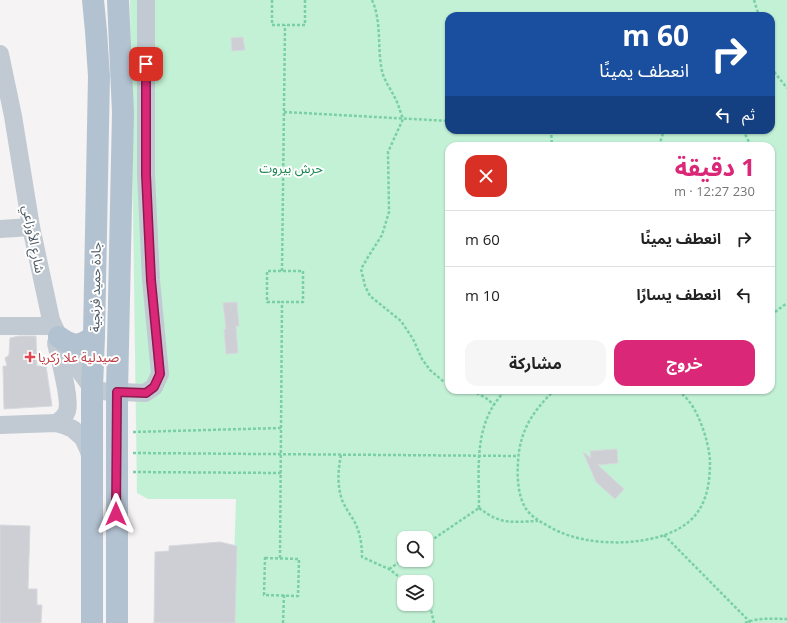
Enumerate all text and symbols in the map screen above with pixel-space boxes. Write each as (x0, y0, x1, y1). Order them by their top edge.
text: 60 m (622, 16, 689, 54)
icon: right (703, 28, 755, 80)
pin (129, 47, 163, 81)
icon: arrive (135, 53, 157, 75)
text: انعطف يمينًا (599, 58, 689, 82)
icon: left (712, 104, 734, 126)
text: ثم (742, 104, 755, 124)
text: 1 دقيقة (675, 150, 755, 183)
button: close (465, 155, 507, 197)
park label: حرش بيروت (259, 159, 323, 177)
text: 230 m · 12:27 (674, 182, 755, 200)
street label: شارع الأوزاعي (17, 203, 49, 275)
text: انعطف يمينًا (640, 228, 721, 248)
icon: right (733, 228, 755, 250)
text: 60 m (465, 229, 500, 249)
street label: جادة حميد فرنجية (85, 241, 105, 332)
text: انعطف يسارًا (637, 284, 721, 304)
icon: left (733, 284, 755, 306)
text: 10 m (465, 285, 500, 305)
button: مشاركة (465, 340, 606, 386)
button: خروج (614, 340, 755, 386)
place label: صيدلية علا زكريا (38, 348, 119, 366)
marker: صيدلية علا زكريا (25, 352, 35, 362)
position arrow (95, 493, 137, 535)
map controls (397, 531, 433, 611)
button: search (397, 531, 433, 567)
button: layers (397, 575, 433, 611)

